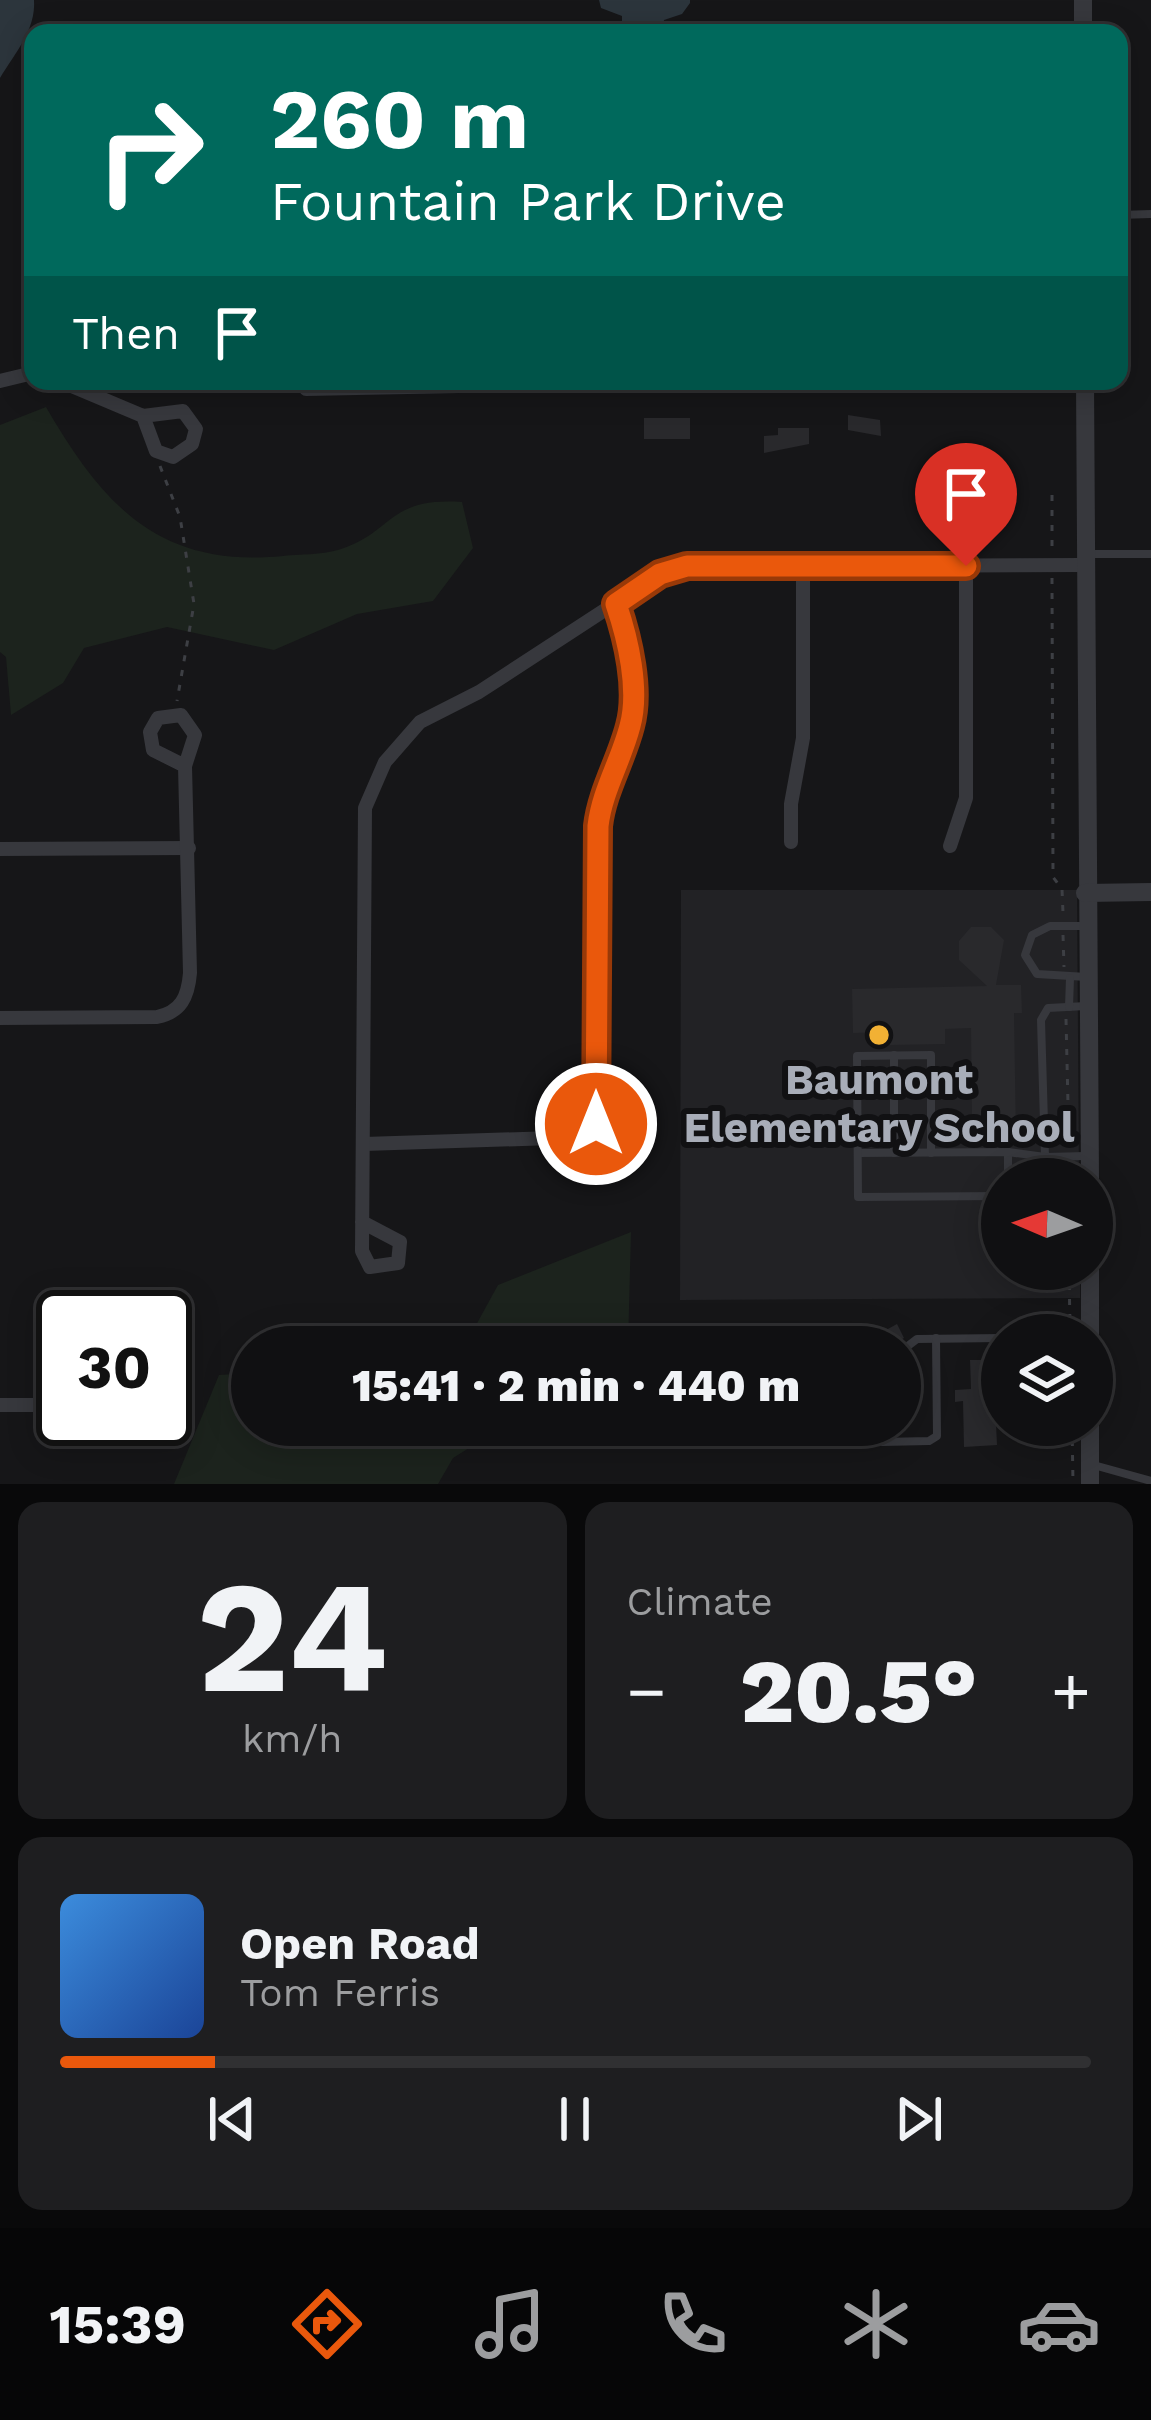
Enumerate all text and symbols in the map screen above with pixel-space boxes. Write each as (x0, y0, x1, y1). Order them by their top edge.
text: 260 m (270, 70, 529, 168)
icon: right (72, 72, 228, 228)
text: Fountain Park Drive (270, 170, 786, 233)
icon: arrive (204, 300, 270, 366)
text: Then (72, 307, 180, 360)
pin (915, 443, 1017, 566)
icon: arrive (933, 461, 999, 527)
marker: Baumont Elementary School (866, 1022, 892, 1048)
place label: Baumont Elementary School (683, 1055, 1075, 1152)
position arrow (533, 1061, 659, 1187)
north arrow (981, 1158, 1113, 1290)
map controls (981, 1158, 1113, 1446)
speed limit sign: 30 (36, 1290, 192, 1446)
button: layers (981, 1314, 1113, 1446)
text: 15:41 · 2 min · 440 m (352, 1359, 800, 1412)
text: 24 (196, 1546, 388, 1729)
text: Climate (627, 1579, 773, 1624)
text: 20.5° (740, 1638, 977, 1744)
text: − (627, 1653, 666, 1730)
text: + (1051, 1653, 1091, 1730)
text: km/h (242, 1716, 342, 1761)
text: Open Road (240, 1917, 480, 1970)
text: Tom Ferris (240, 1970, 440, 2015)
icon: previous (199, 2086, 265, 2152)
icon: pause (542, 2086, 608, 2152)
icon: next (886, 2086, 952, 2152)
icon: directions (285, 2282, 369, 2366)
icon: music (468, 2282, 552, 2366)
icon: phone (651, 2282, 735, 2366)
icon: climate (834, 2282, 918, 2366)
icon: car (1017, 2282, 1101, 2366)
text: 15:39 (50, 2293, 186, 2356)

